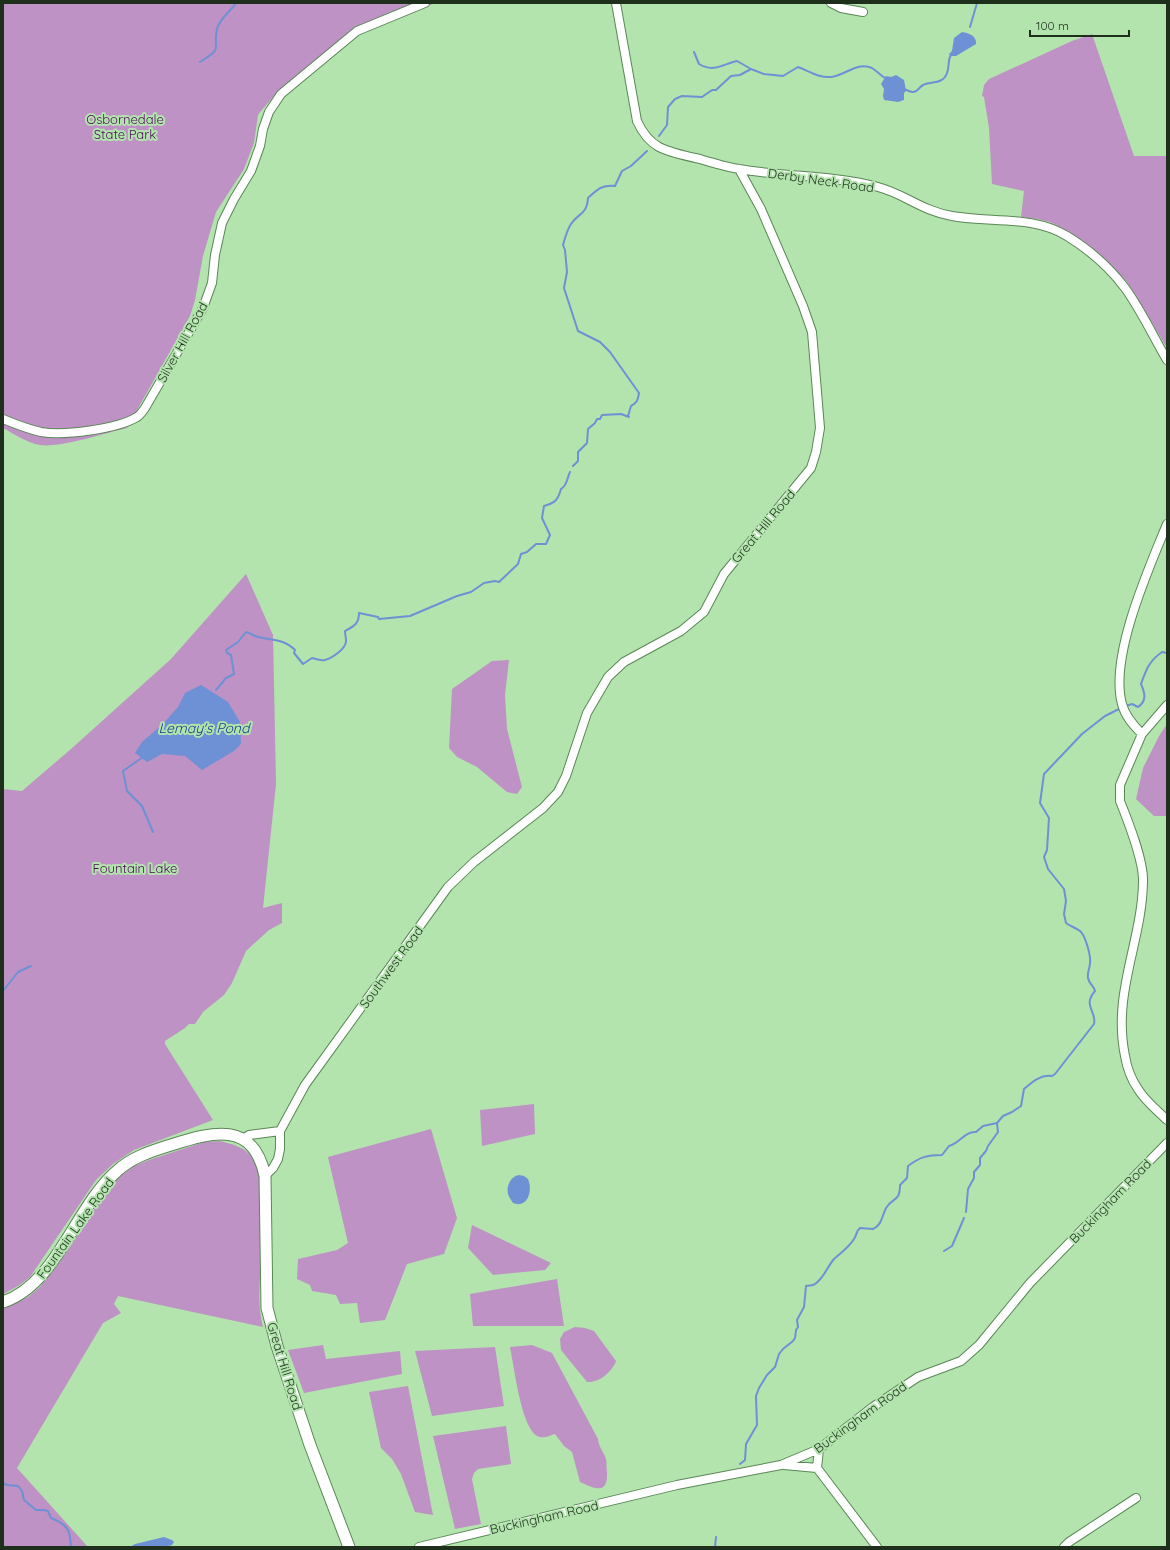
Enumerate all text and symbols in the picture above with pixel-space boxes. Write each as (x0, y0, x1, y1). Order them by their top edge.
scale bar (1030, 12, 1129, 38)
text: 100 m (1036, 18, 1069, 33)
park label: Osbornedale State Park (86, 111, 164, 142)
street label: Derby Neck Road (767, 165, 875, 195)
street label: Silver Hill Road (153, 299, 211, 385)
street label: Great Hill Road (728, 486, 798, 566)
water label: Lemay's Pond (159, 719, 251, 737)
park label: Fountain Lake (93, 860, 177, 876)
street label: Southwest Road (356, 923, 426, 1011)
street label: Buckingham Road (1066, 1156, 1154, 1246)
street label: Fountain Lake Road (33, 1174, 117, 1282)
street label: Great Hill Road (264, 1320, 306, 1412)
street label: Buckingham Road (810, 1378, 910, 1456)
street label: Buckingham Road (488, 1497, 600, 1537)

